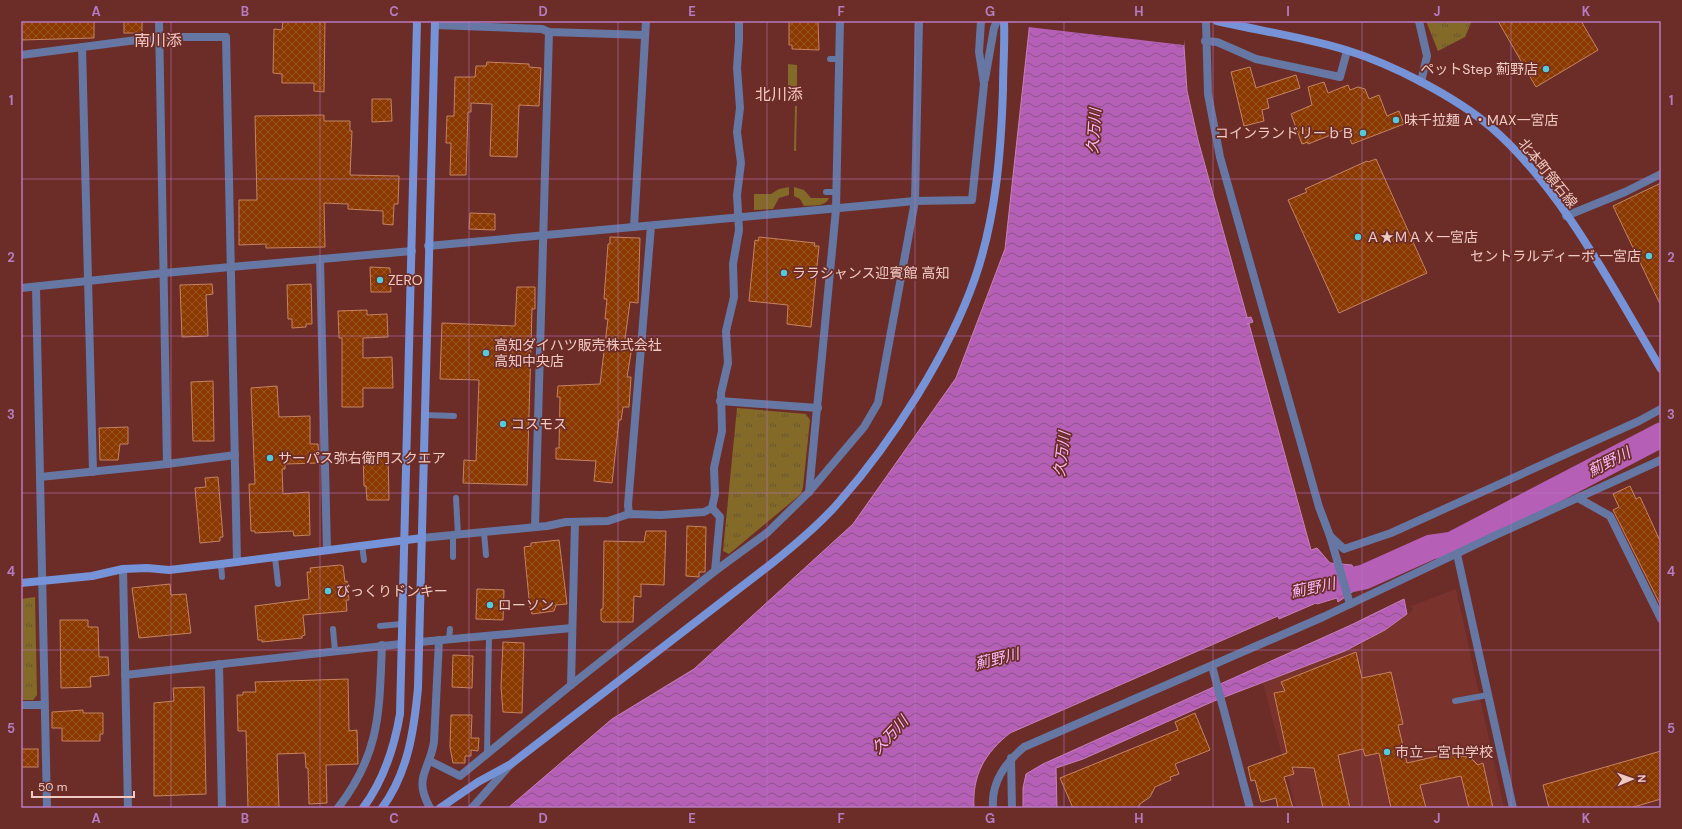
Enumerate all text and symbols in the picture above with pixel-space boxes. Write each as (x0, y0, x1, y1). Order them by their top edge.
text: A (91, 3, 101, 20)
text: B (241, 3, 249, 20)
text: C (389, 3, 399, 20)
text: D (538, 3, 548, 20)
text: E (688, 3, 696, 20)
text: F (837, 3, 845, 20)
text: G (985, 3, 995, 20)
text: H (1134, 3, 1144, 20)
text: I (1286, 3, 1290, 20)
text: J (1433, 3, 1441, 20)
text: K (1582, 3, 1591, 20)
district label: 南川添 (134, 30, 182, 51)
place label: ペットStep 薊野店 (1420, 60, 1538, 78)
marker: ペットStep 薊野店 (1541, 64, 1551, 74)
district label: 北川添 (755, 84, 803, 105)
text: 1 (9, 92, 13, 109)
text: 1 (1669, 92, 1673, 109)
water label: 久万川 (1082, 106, 1106, 154)
place label: 味千拉麺 A・MAX一宮店 (1404, 111, 1559, 129)
marker: 味千拉麺 A・MAX一宮店 (1391, 115, 1401, 125)
place label: コインランドリーｂＢ (1215, 124, 1355, 142)
marker: コインランドリーｂＢ (1358, 128, 1368, 138)
street label: 北本町領石線 (1515, 135, 1581, 211)
place label: Ａ★ＭＡＸ一宮店 (1366, 228, 1478, 246)
marker: Ａ★ＭＡＸ一宮店 (1353, 232, 1363, 242)
place label: セントラルディーボ 一宮店 (1470, 247, 1641, 265)
text: 2 (7, 249, 15, 266)
text: 2 (1667, 249, 1675, 266)
marker: セントラルディーボ 一宮店 (1644, 251, 1654, 261)
place label: ララシャンス迎賓館 高知 (792, 264, 949, 282)
marker: ララシャンス迎賓館 高知 (779, 268, 789, 278)
place label: ZERO (388, 271, 423, 289)
marker: ZERO (375, 275, 385, 285)
place label: 高知ダイハツ販売株式会社 高知中央店 (494, 336, 662, 370)
marker: 高知ダイハツ販売株式会社 高知中央店 (481, 348, 491, 358)
text: 3 (7, 406, 15, 423)
text: 3 (1667, 406, 1675, 423)
place label: コスモス (511, 415, 567, 433)
marker: コスモス (498, 419, 508, 429)
water label: 久万川 (1049, 428, 1075, 478)
water label: 薊野川 (1584, 442, 1635, 481)
place label: サーパス弥右衛門スクエア (278, 449, 446, 467)
marker: サーパス弥右衛門スクエア (265, 453, 275, 463)
text: 4 (7, 563, 15, 580)
text: 4 (1667, 563, 1675, 580)
water label: 薊野川 (1289, 573, 1339, 602)
place label: びっくりドンキー (336, 582, 448, 600)
marker: びっくりドンキー (323, 586, 333, 596)
place label: ローソン (498, 596, 554, 614)
marker: ローソン (485, 600, 495, 610)
water label: 薊野川 (973, 643, 1023, 674)
water label: 久万川 (867, 710, 914, 758)
text: 5 (7, 720, 15, 737)
text: 5 (1667, 720, 1675, 737)
place label: 市立一宮中学校 (1395, 743, 1493, 761)
marker: 市立一宮中学校 (1382, 747, 1392, 757)
north arrow (1612, 759, 1652, 799)
scale bar (32, 773, 134, 799)
text: N (1635, 774, 1649, 783)
text: 50 m (38, 779, 67, 795)
text: A (91, 810, 101, 827)
text: B (241, 810, 249, 827)
text: C (389, 810, 399, 827)
text: D (538, 810, 548, 827)
text: E (688, 810, 696, 827)
text: F (837, 810, 845, 827)
text: G (985, 810, 995, 827)
text: H (1134, 810, 1144, 827)
text: I (1286, 810, 1290, 827)
text: J (1433, 810, 1441, 827)
text: K (1582, 810, 1591, 827)

